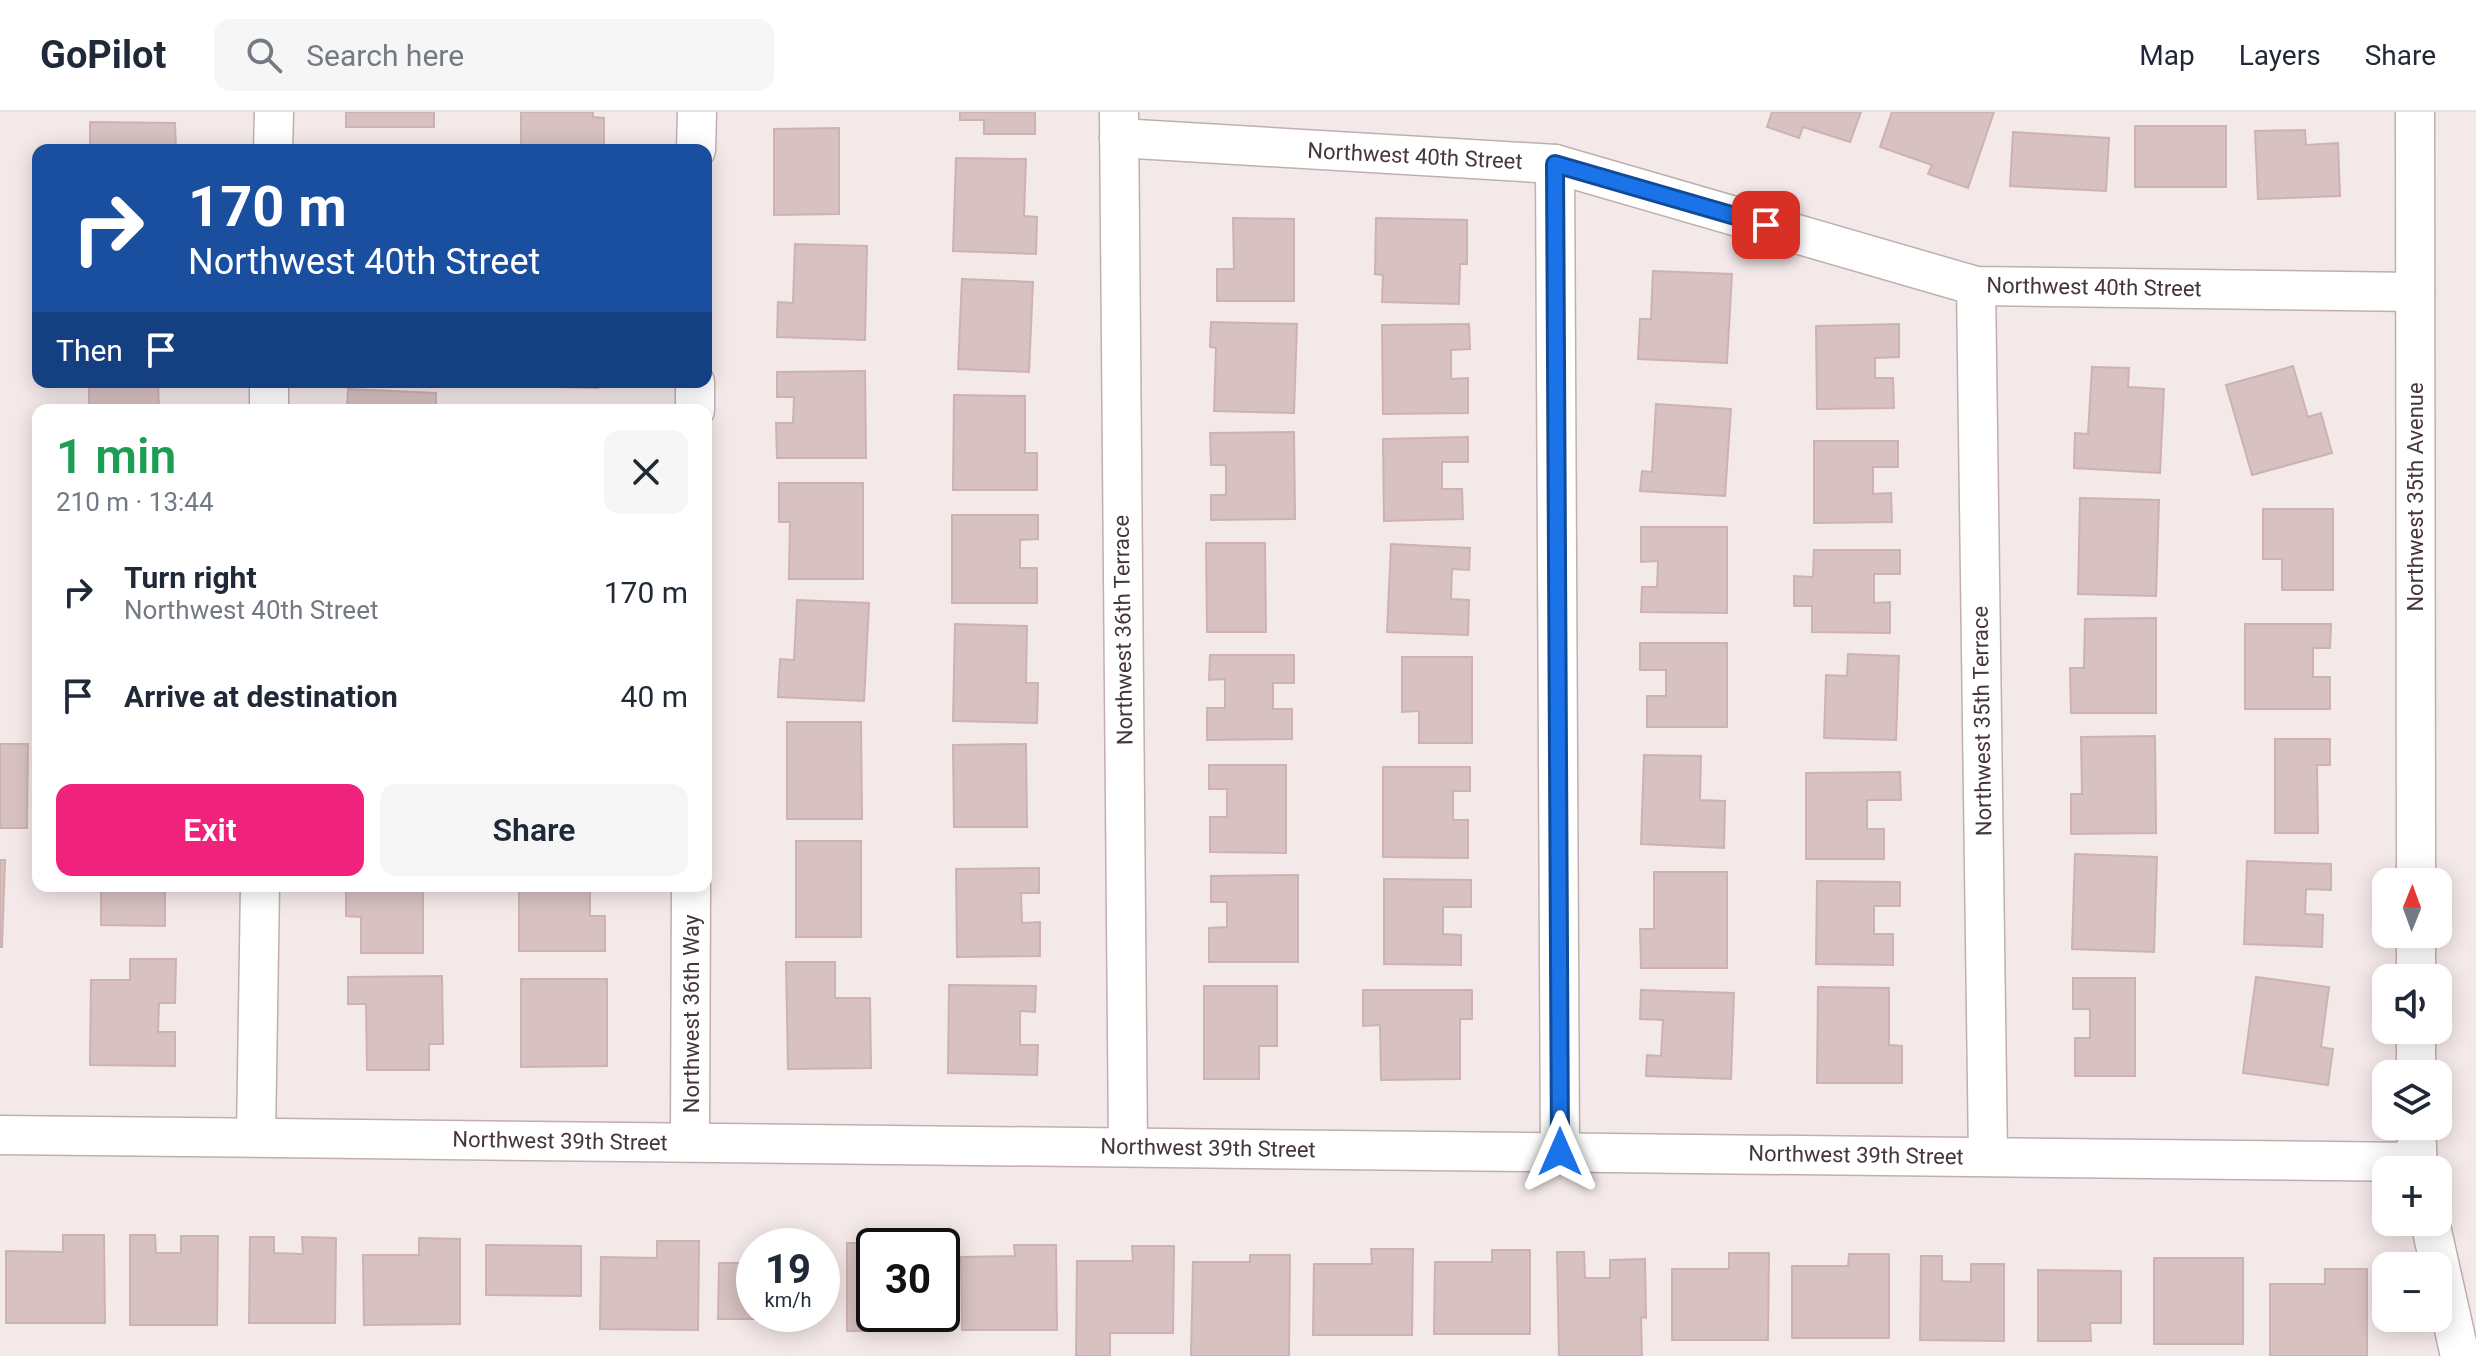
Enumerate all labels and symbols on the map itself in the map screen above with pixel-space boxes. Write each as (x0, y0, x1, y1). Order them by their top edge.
street label: Northwest 40th Street (1307, 138, 1523, 174)
pin (1732, 191, 1800, 259)
street label: Northwest 40th Street (1986, 273, 2202, 301)
street label: Northwest 35th Avenue (2403, 382, 2428, 612)
street label: Northwest 36th Terrace (1108, 515, 1138, 745)
street label: Northwest 35th Terrace (1967, 606, 1997, 836)
north arrow (2372, 868, 2452, 948)
street label: Northwest 36th Way (679, 914, 704, 1113)
position arrow (1518, 1110, 1602, 1194)
street label: Northwest 39th Street (452, 1127, 668, 1155)
street label: Northwest 39th Street (1100, 1134, 1316, 1162)
street label: Northwest 39th Street (1748, 1141, 1964, 1169)
speed limit sign: 30 (856, 1228, 960, 1332)

